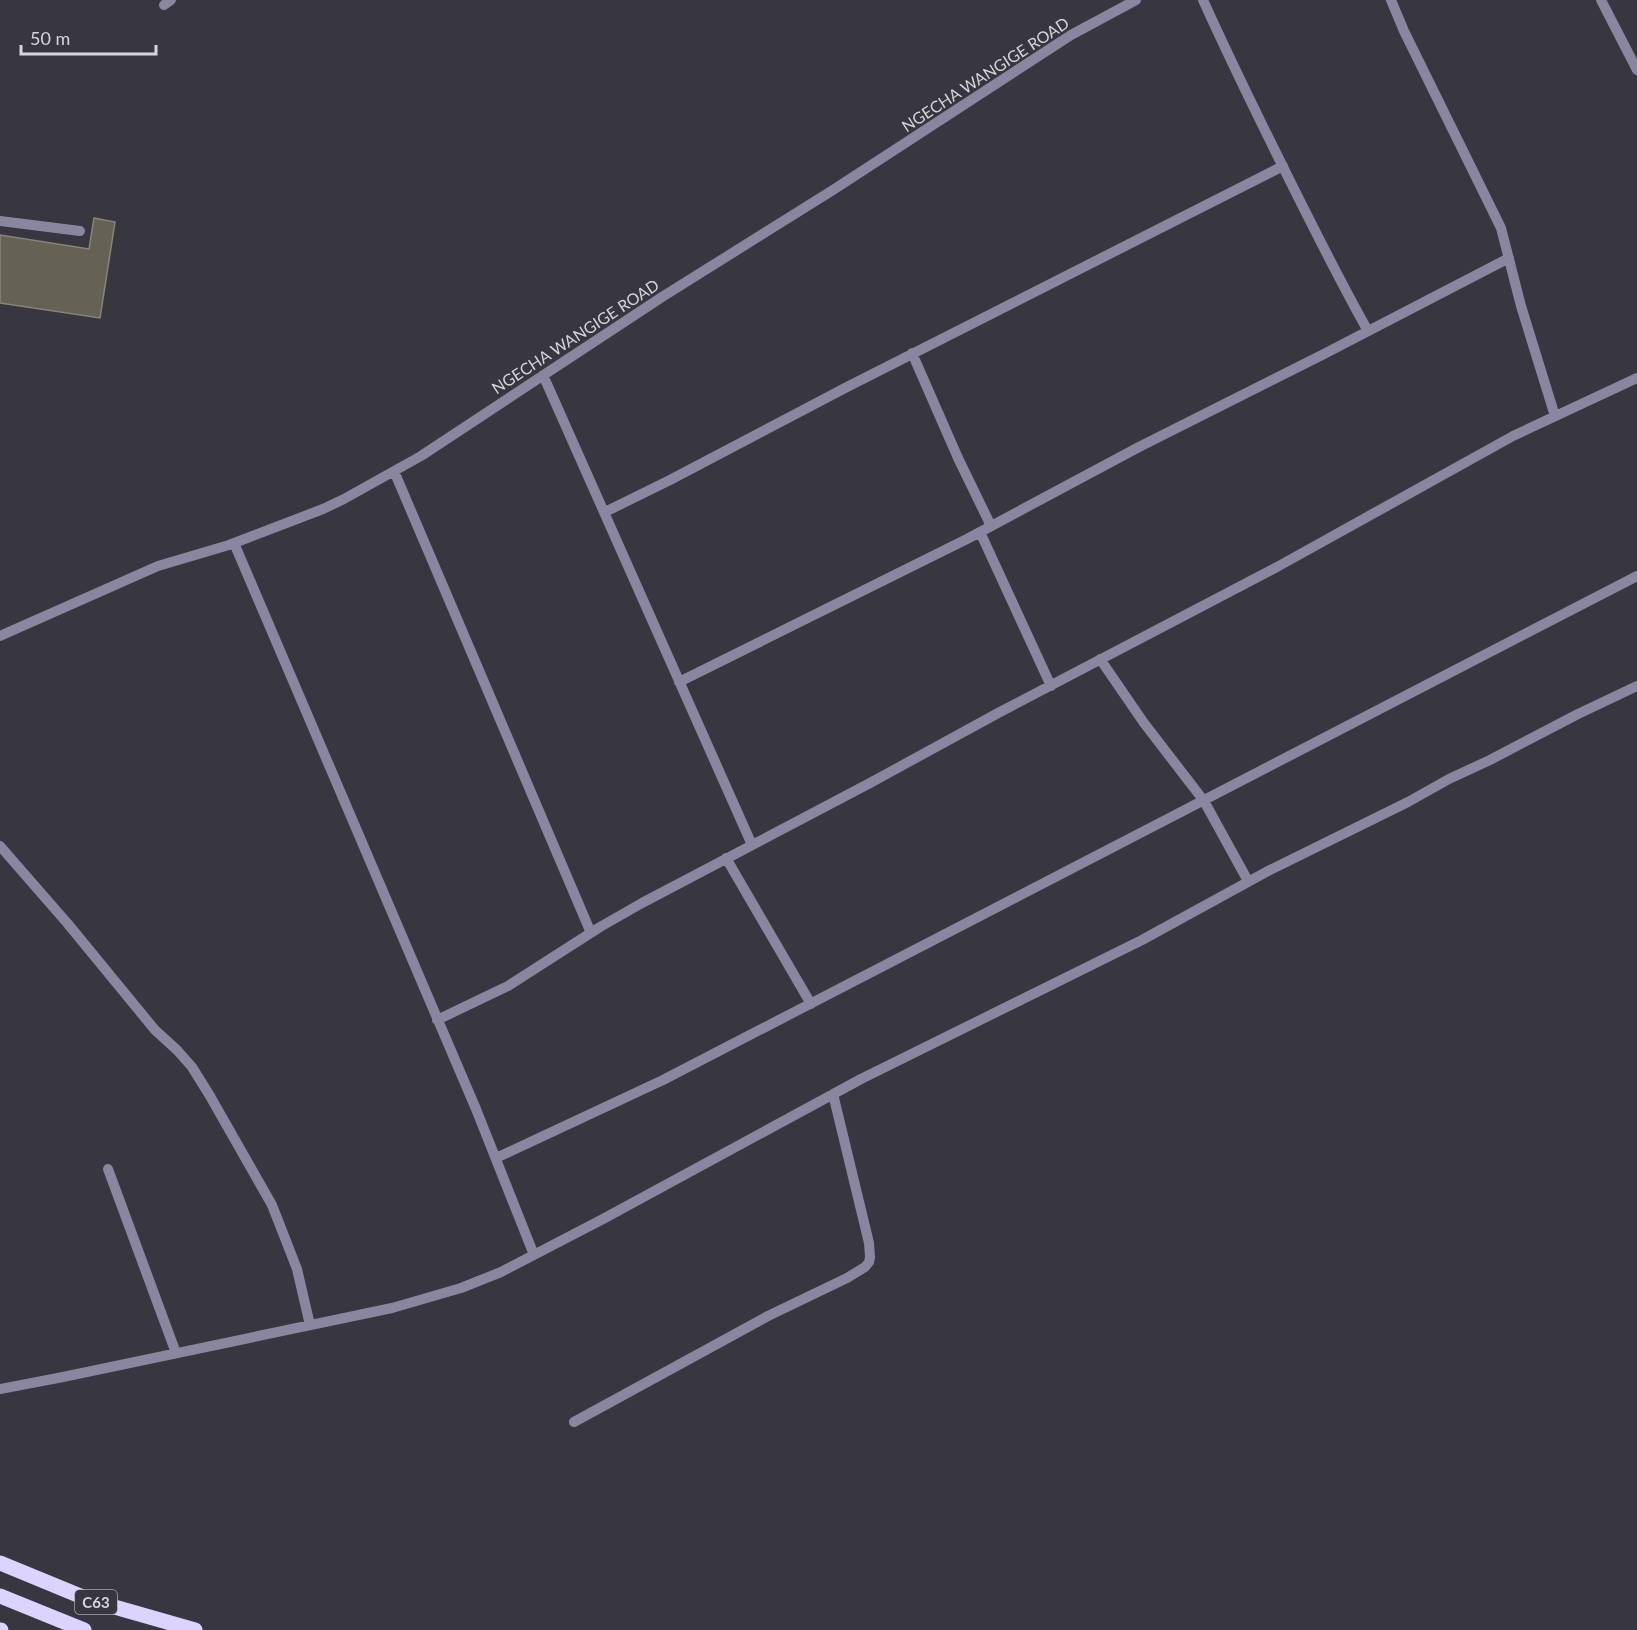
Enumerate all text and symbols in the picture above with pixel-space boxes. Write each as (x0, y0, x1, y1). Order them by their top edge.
street label: NGECHA WANGIGE ROAD (898, 13, 1072, 135)
scale bar (21, 18, 156, 56)
text: 50 m (30, 27, 70, 49)
street label: NGECHA WANGIGE ROAD (488, 275, 662, 397)
road number: C63 (75, 1590, 117, 1614)

